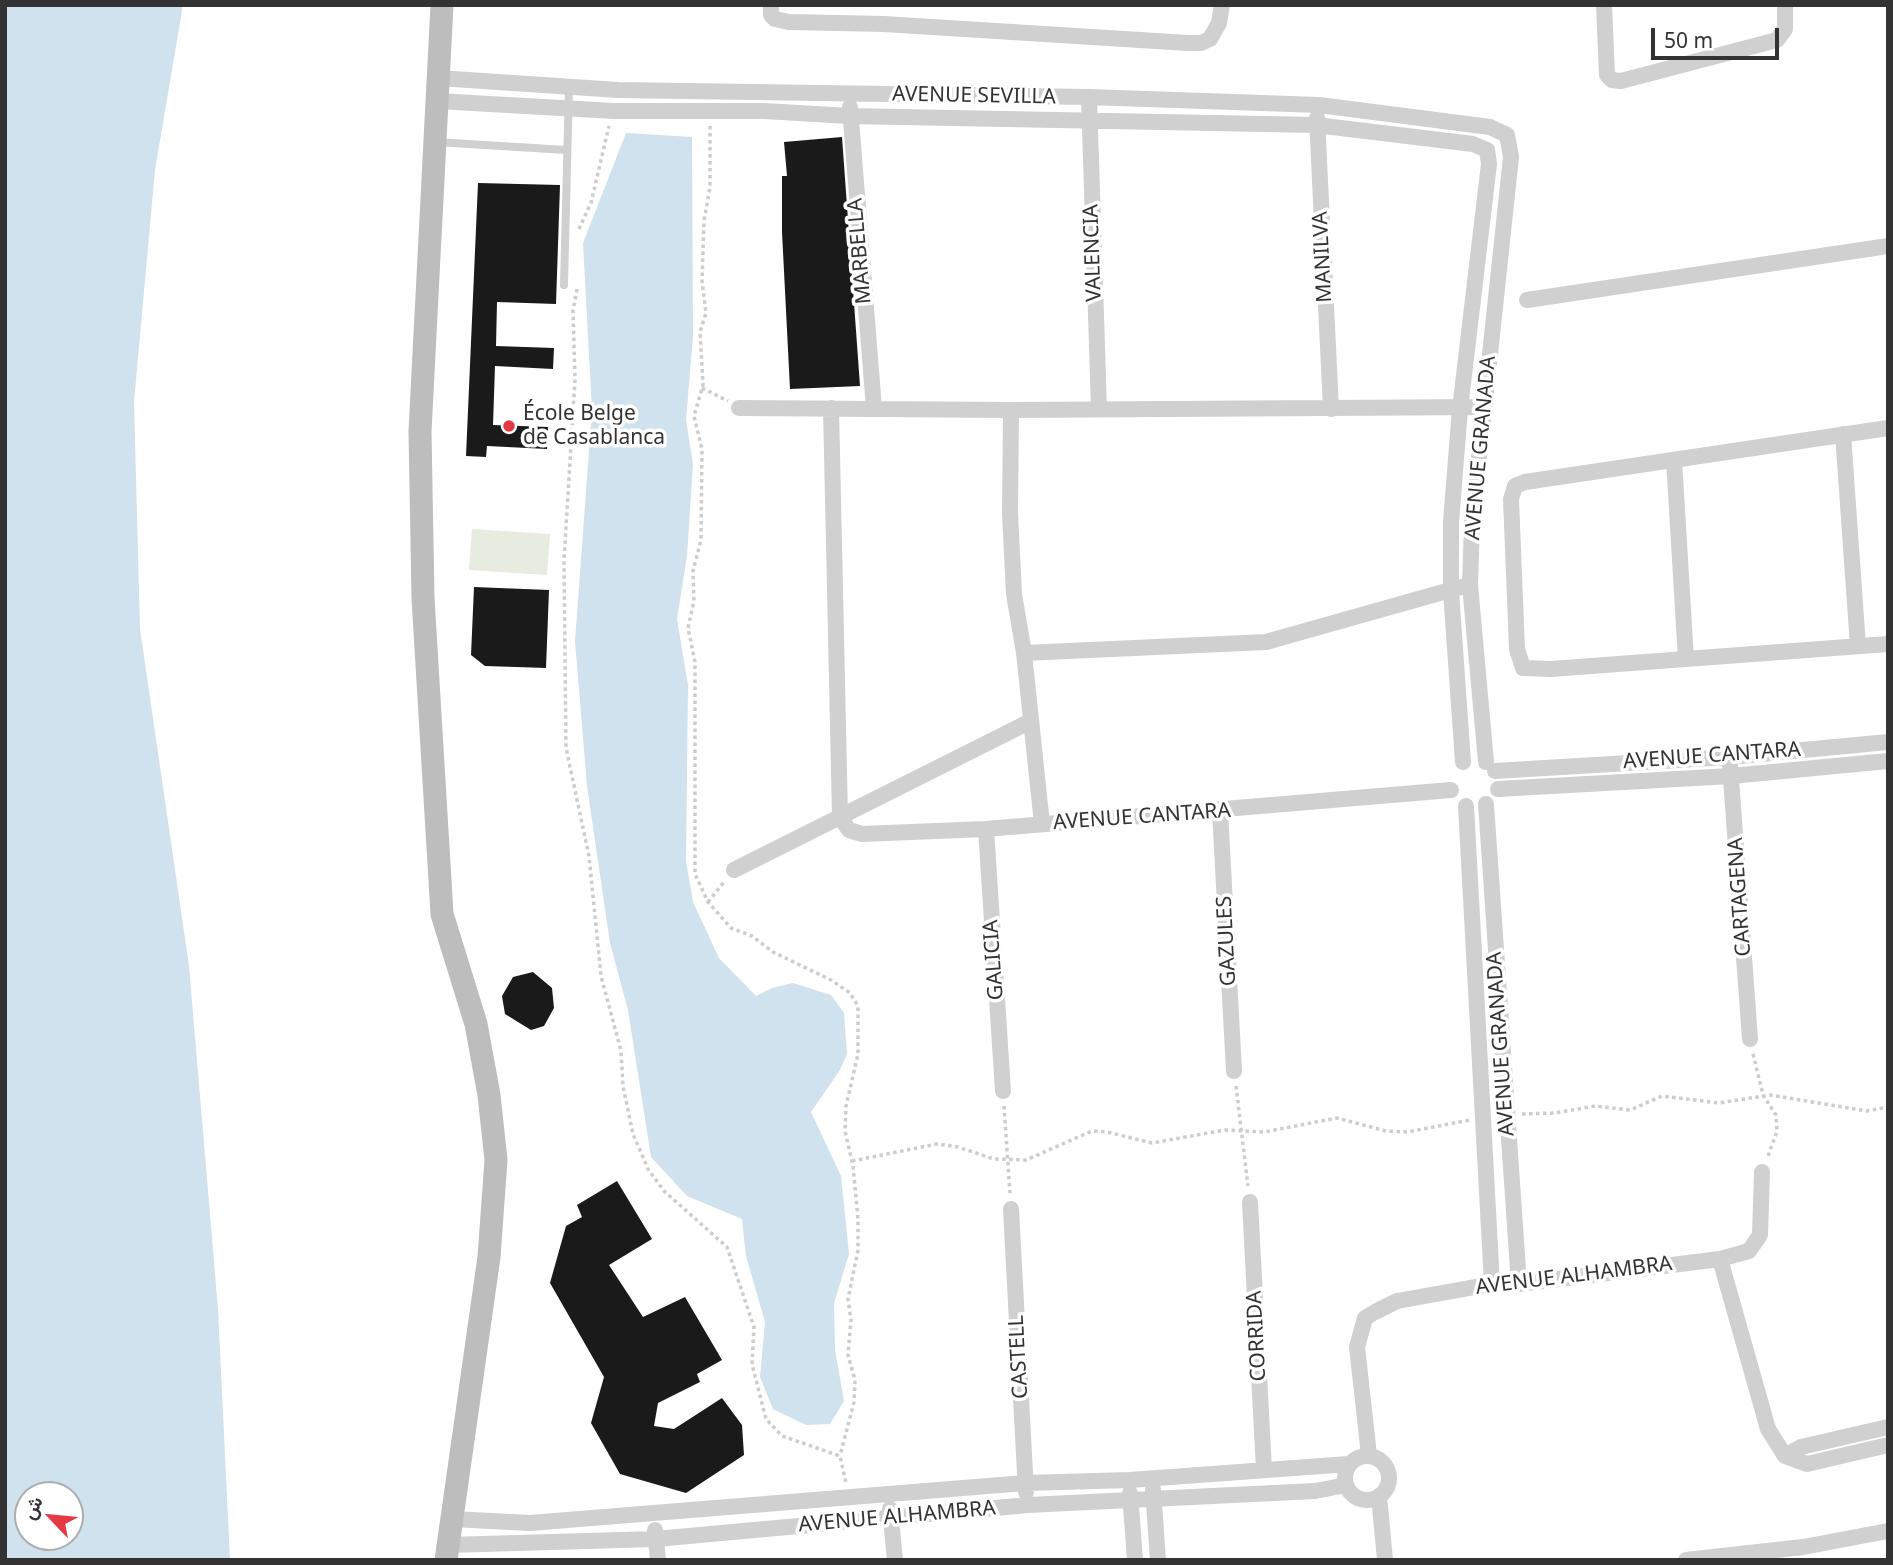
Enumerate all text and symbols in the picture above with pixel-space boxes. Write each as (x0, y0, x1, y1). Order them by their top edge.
scale bar (1655, 14, 1783, 58)
text: 50 m (1664, 26, 1713, 54)
street label: AVENUE SEVILLA (892, 82, 1056, 110)
street label: MARBELLA (843, 197, 877, 305)
street label: VALENCIA (1079, 204, 1107, 302)
street label: MANILVA (1308, 211, 1338, 303)
street label: AVENUE GRANADA (1460, 355, 1502, 541)
place label: École Belge de Casablanca (523, 401, 665, 451)
marker: École Belge de Casablanca (501, 418, 517, 434)
street label: AVENUE CANTARA (1622, 737, 1802, 775)
street label: AVENUE CANTARA (1052, 798, 1232, 836)
street label: CARTAGENA (1723, 837, 1757, 957)
street label: GAZULES (1212, 895, 1242, 987)
street label: GALICIA (979, 919, 1009, 1001)
street label: AVENUE GRANADA (1482, 951, 1520, 1137)
street label: AVENUE ALHAMBRA (1474, 1251, 1674, 1301)
street label: CORRIDA (1242, 1290, 1272, 1382)
street label: CASTELL (1004, 1315, 1034, 1399)
north arrow (14, 1481, 84, 1551)
text: ش (15, 1492, 49, 1524)
street label: AVENUE ALHAMBRA (797, 1496, 997, 1538)

